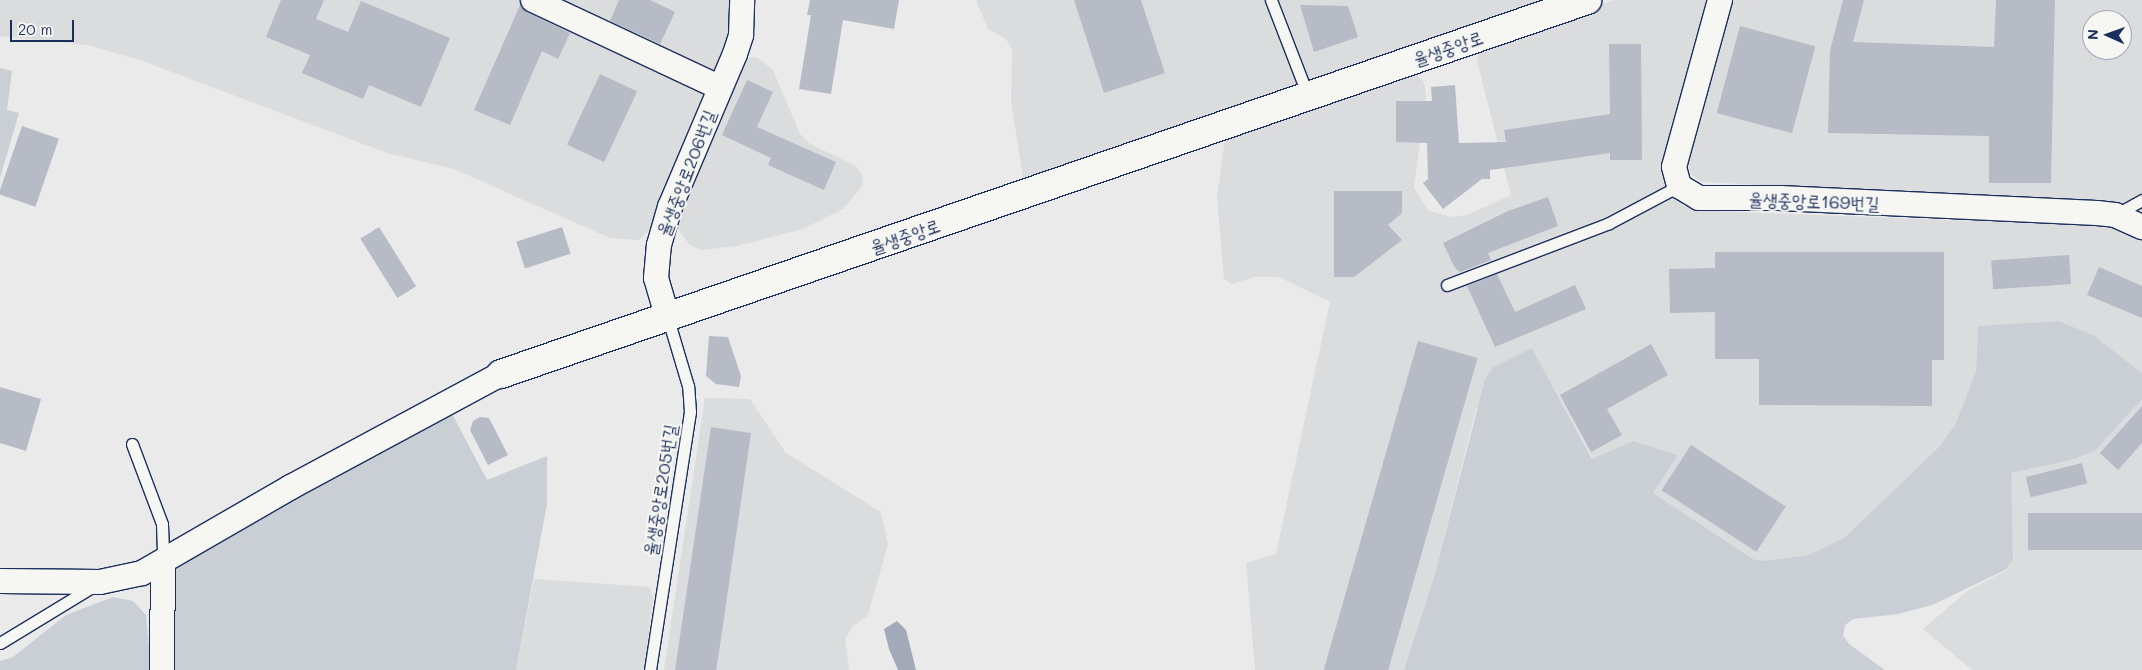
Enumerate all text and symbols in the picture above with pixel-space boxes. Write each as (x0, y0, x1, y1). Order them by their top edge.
scale bar (12, 10, 76, 42)
north arrow (2082, 10, 2132, 60)
text: 20 m (18, 19, 52, 39)
street label: 율생중앙로 (1410, 26, 1486, 70)
text: N (2083, 29, 2102, 40)
street label: 율생중앙로206번길 (652, 107, 720, 239)
street label: 율생중앙로169번길 (1748, 188, 1880, 214)
street label: 율생중앙로 (867, 214, 943, 258)
street label: 율생중앙로205번길 (639, 423, 681, 557)

